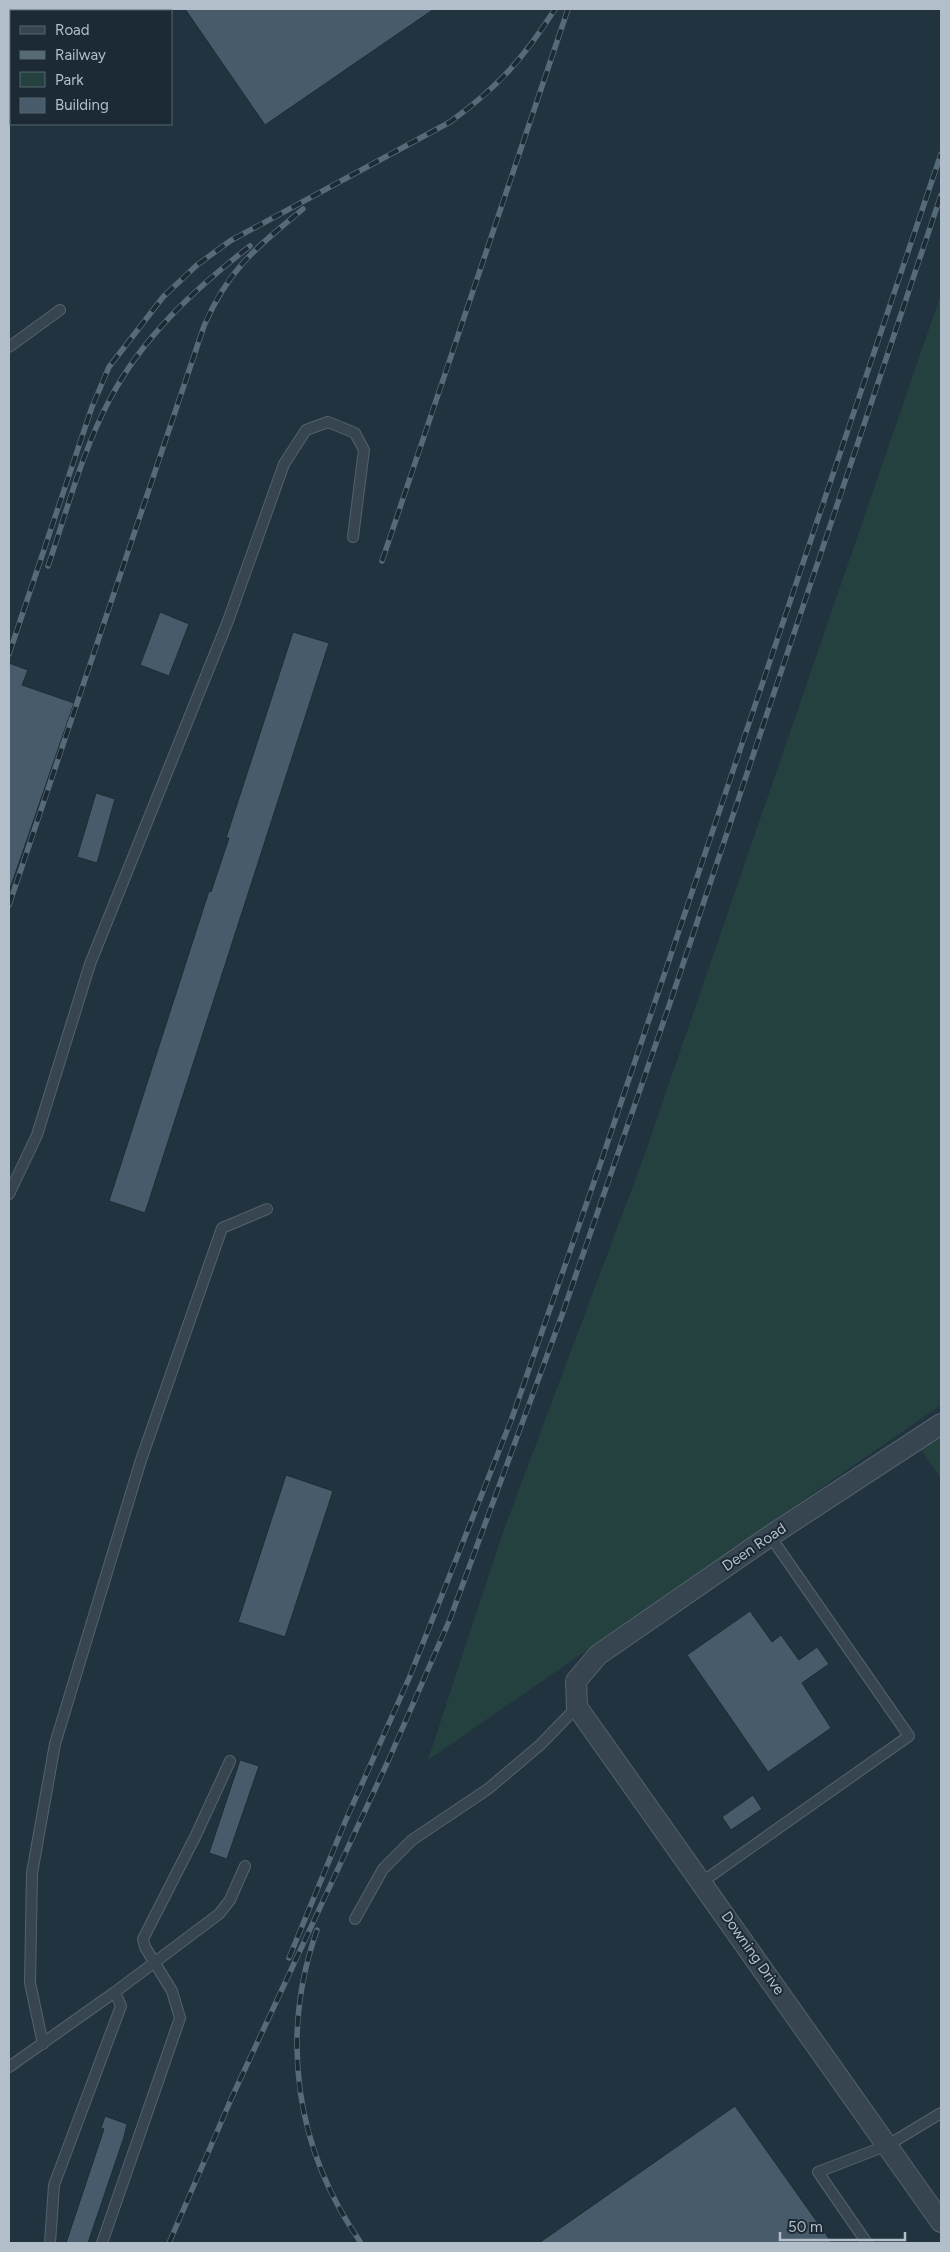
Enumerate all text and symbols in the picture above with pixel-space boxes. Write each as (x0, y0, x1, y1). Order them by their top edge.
legend (10, 10, 172, 125)
text: Road (55, 21, 90, 39)
text: Railway (55, 46, 106, 64)
text: Park (55, 71, 84, 89)
text: Building (55, 96, 109, 114)
street label: Deen Road (719, 1519, 789, 1575)
street label: Downing Drive (718, 1908, 788, 1998)
scale bar (780, 2210, 905, 2242)
text: 50 m (788, 2218, 823, 2236)

